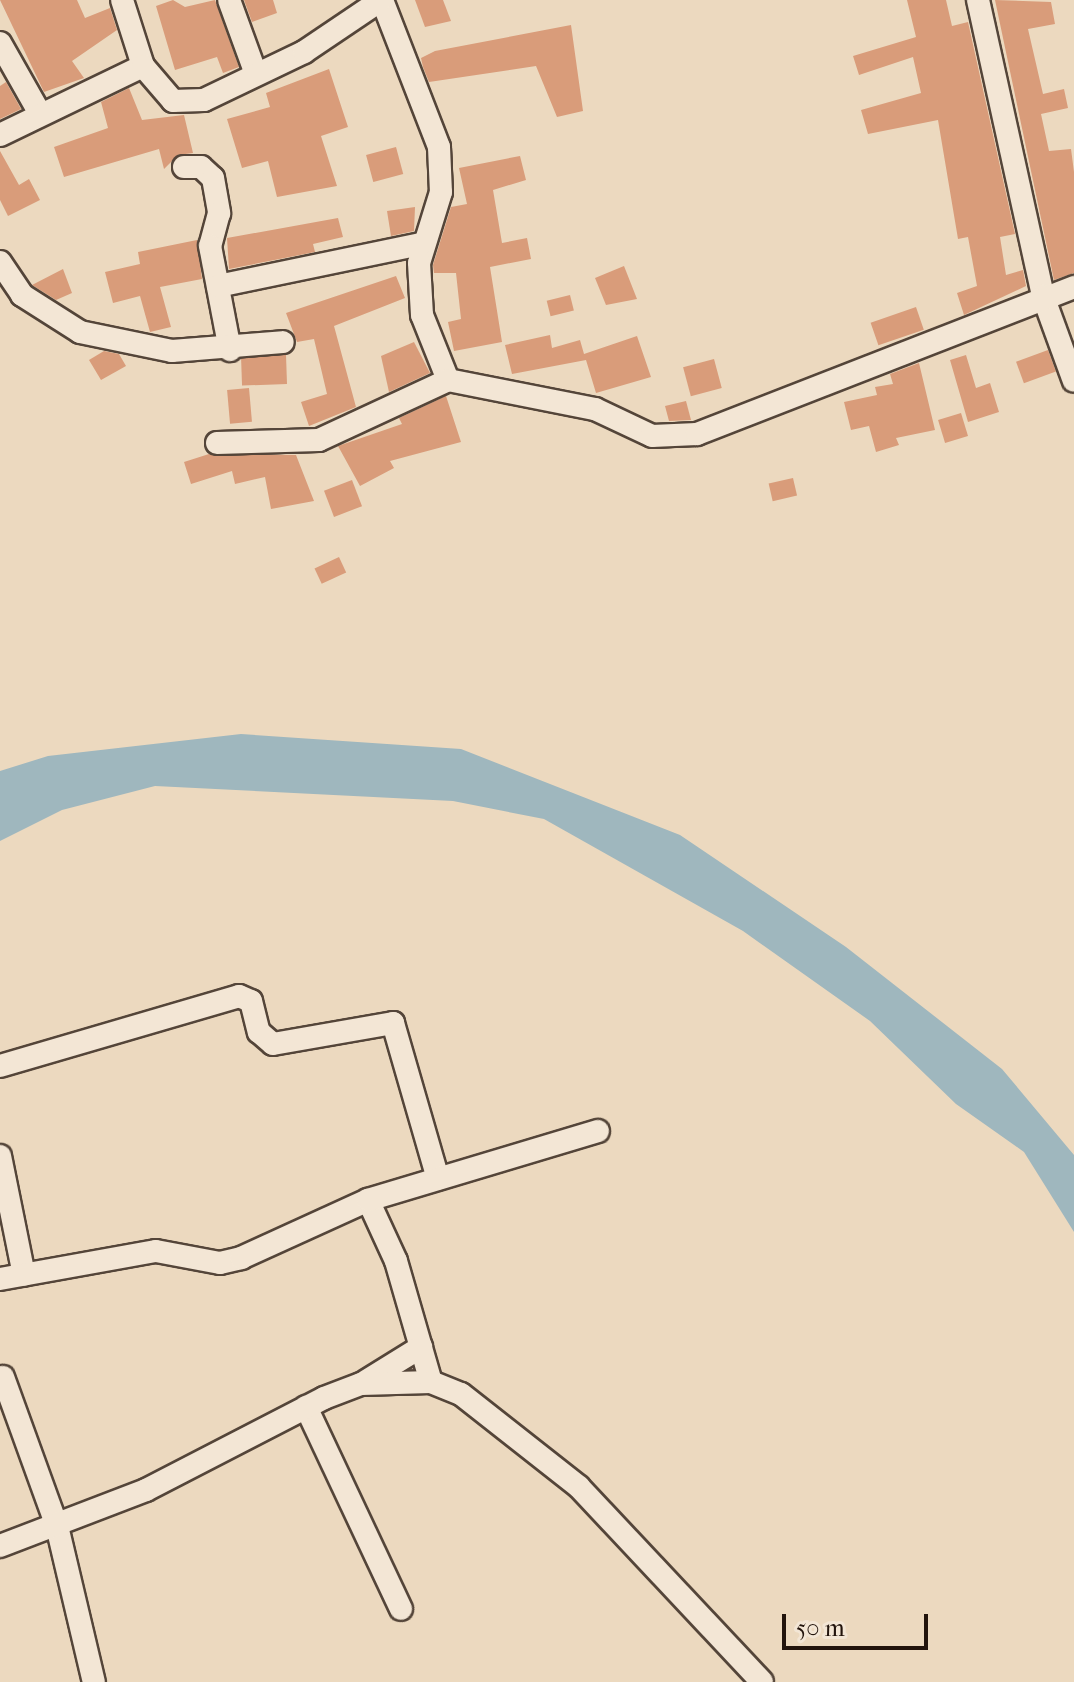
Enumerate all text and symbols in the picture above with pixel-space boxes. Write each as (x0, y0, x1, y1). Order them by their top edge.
scale bar (786, 1598, 932, 1648)
text: 50 m (796, 1614, 845, 1642)

